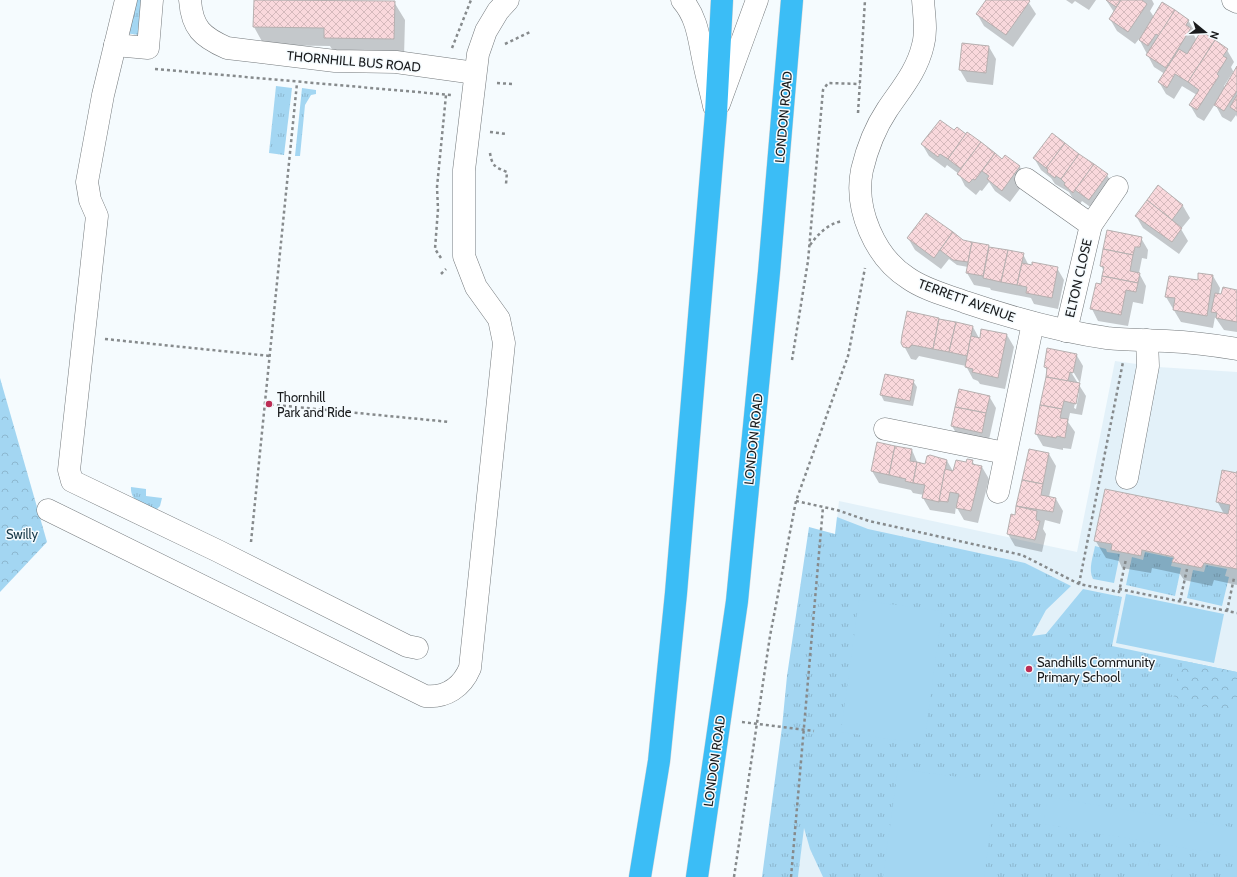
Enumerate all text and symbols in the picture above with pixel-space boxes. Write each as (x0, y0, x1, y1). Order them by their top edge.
north arrow (1185, 12, 1225, 52)
text: N (1207, 29, 1222, 41)
street label: THORNHILL BUS ROAD (286, 47, 422, 75)
street label: LONDON ROAD (771, 70, 795, 164)
street label: ELTON CLOSE (1061, 237, 1095, 319)
street label: TERRETT AVENUE (916, 275, 1018, 325)
place label: Thornhill Park and Ride (277, 389, 352, 420)
street label: LONDON ROAD (740, 392, 766, 486)
marker: Thornhill Park and Ride (264, 399, 274, 409)
park label: Swilly (6, 526, 39, 542)
place label: Sandhills Community Primary School (1037, 654, 1156, 685)
marker: Sandhills Community Primary School (1024, 664, 1034, 674)
street label: LONDON ROAD (700, 714, 728, 808)

